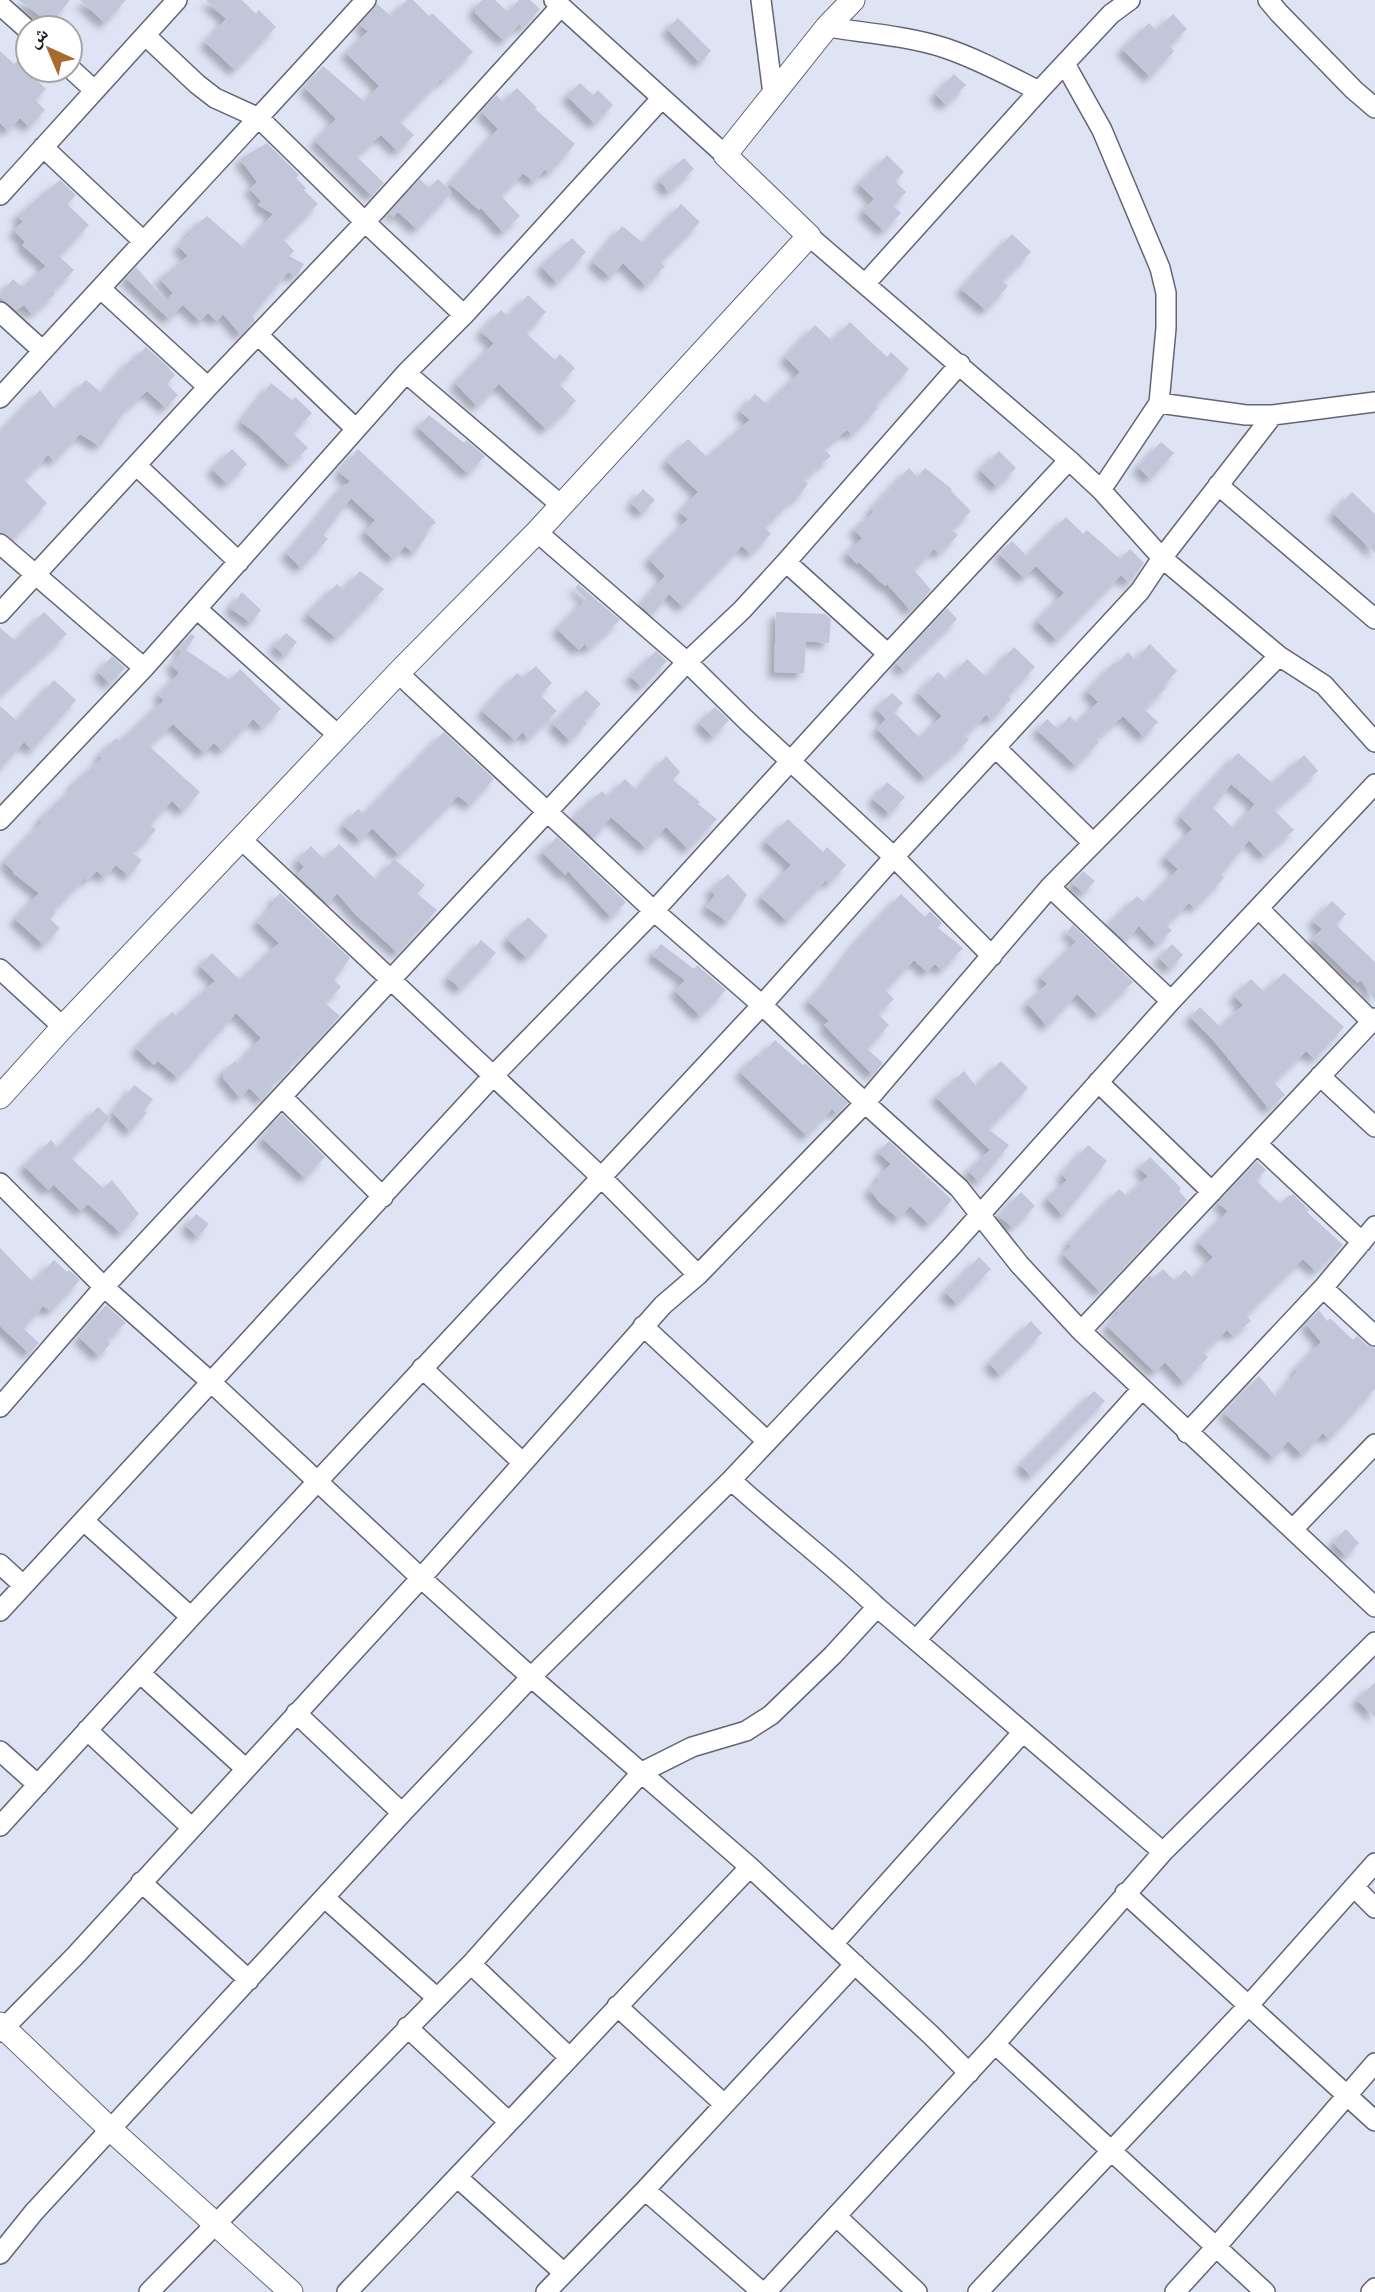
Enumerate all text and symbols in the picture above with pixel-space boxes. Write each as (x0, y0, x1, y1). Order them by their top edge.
north arrow (14, 14, 84, 84)
text: ش (22, 22, 53, 52)

